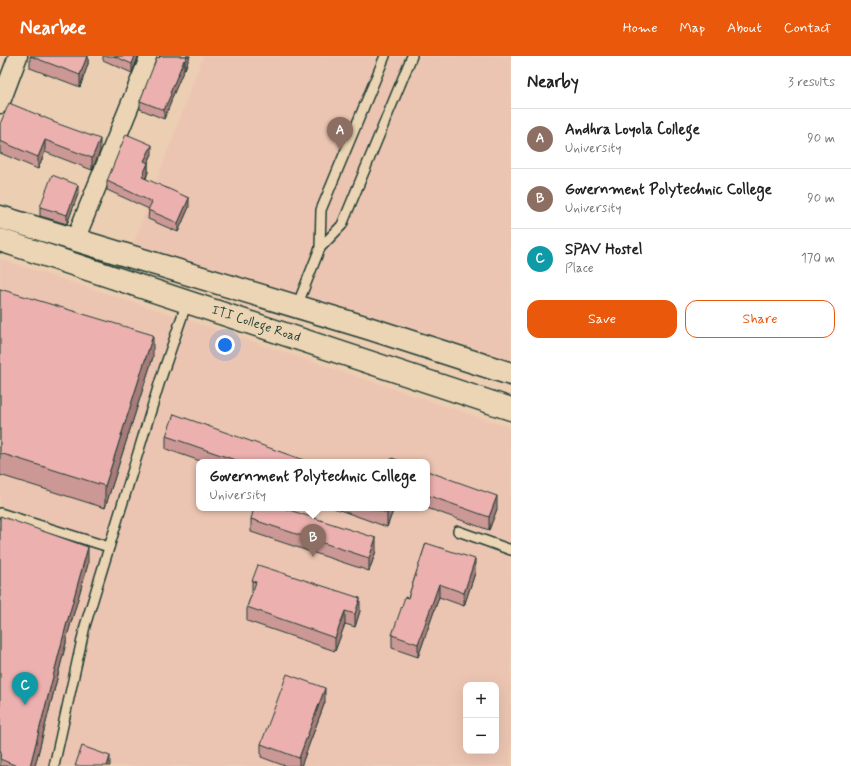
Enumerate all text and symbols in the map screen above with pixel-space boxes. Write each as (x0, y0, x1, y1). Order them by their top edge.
text: Nearbee (20, 16, 86, 41)
text: Home (623, 19, 657, 37)
text: Map (679, 19, 705, 37)
text: About (727, 19, 762, 37)
text: Contact (784, 19, 831, 37)
text: Nearby (527, 71, 579, 93)
text: 3 results (788, 74, 835, 91)
pin: A (327, 117, 353, 150)
text: Andhra Loyola College (565, 120, 700, 140)
text: A (536, 130, 544, 147)
text: 90 m (807, 130, 835, 147)
text: University (565, 140, 621, 157)
text: Government Polytechnic College (565, 180, 772, 200)
text: B (536, 190, 544, 207)
text: 90 m (807, 190, 835, 207)
text: University (565, 200, 621, 217)
text: SPAV Hostel (565, 240, 643, 260)
text: C (535, 250, 545, 267)
text: 170 m (801, 250, 835, 267)
text: Place (565, 260, 594, 277)
button: Save (527, 300, 677, 338)
button: Share (685, 300, 835, 338)
street label: ITI College Road (209, 302, 303, 348)
your location (215, 335, 235, 355)
popup (196, 459, 430, 511)
text: Government Polytechnic College (210, 467, 416, 487)
text: University (210, 487, 266, 504)
pin: B (300, 524, 326, 557)
pin: C (12, 672, 38, 705)
map controls (463, 682, 499, 754)
button: + (463, 682, 499, 718)
button: − (463, 718, 499, 754)

